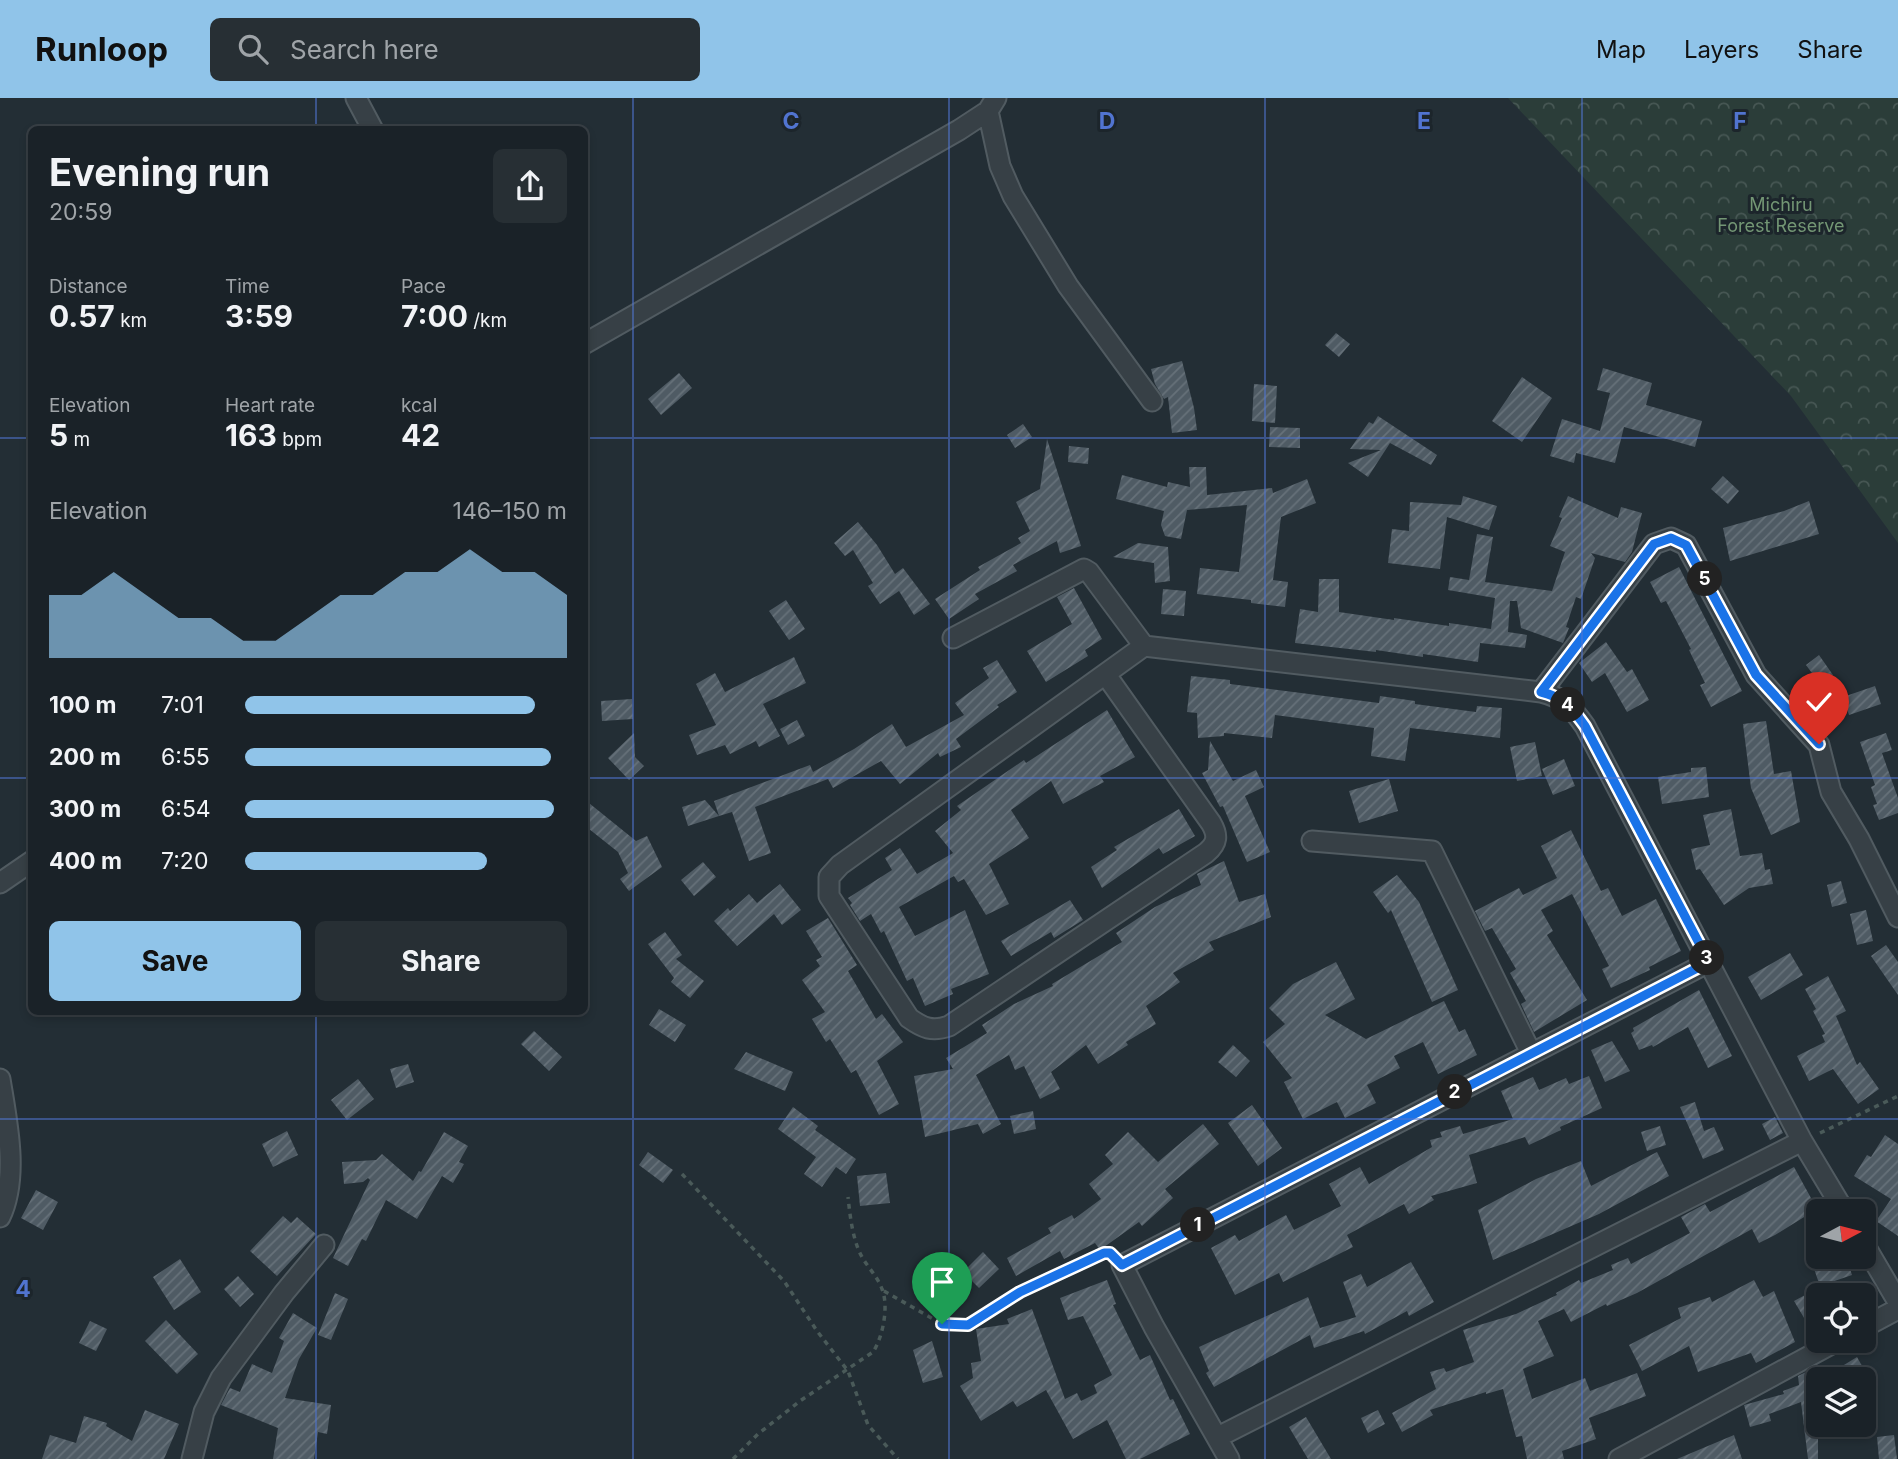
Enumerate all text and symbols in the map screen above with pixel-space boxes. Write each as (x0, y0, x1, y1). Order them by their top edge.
search box (210, 18, 700, 81)
text: Runloop (35, 29, 168, 69)
icon: search (234, 30, 272, 68)
text: Search here (290, 34, 439, 65)
text: Map (1596, 35, 1646, 64)
text: Layers (1684, 35, 1759, 64)
text: Share (1797, 35, 1863, 64)
text: C (782, 107, 800, 135)
text: D (1099, 107, 1115, 135)
text: E (1417, 107, 1431, 135)
text: F (1733, 107, 1747, 135)
text: Evening run (49, 149, 270, 195)
button: share (493, 149, 567, 223)
park label: Michiru Forest Reserve (1717, 194, 1845, 236)
text: 20:59 (49, 198, 112, 226)
text: Distance (49, 275, 127, 298)
text: Time (225, 275, 270, 298)
text: Pace (401, 275, 446, 298)
text: 0.57 (49, 298, 115, 334)
text: 3:59 (225, 298, 293, 334)
text: 7:00 (401, 298, 468, 334)
text: km (115, 309, 147, 332)
text: /km (468, 309, 507, 332)
text: Elevation (49, 394, 130, 417)
text: Heart rate (225, 394, 315, 417)
text: kcal (401, 394, 437, 417)
text: 5 (49, 417, 68, 453)
text: 163 (225, 417, 277, 453)
text: 42 (401, 417, 440, 453)
text: m (68, 428, 90, 451)
text: bpm (277, 428, 322, 451)
text: Elevation (49, 497, 148, 525)
text: 146–150 m (453, 497, 567, 525)
pin: 5 (1688, 561, 1722, 596)
text: 5 (1698, 567, 1711, 590)
pin (1789, 672, 1849, 744)
icon: check (1800, 683, 1838, 721)
pin: 4 (1550, 688, 1586, 722)
text: 100 m (49, 691, 116, 719)
text: 7:01 (161, 691, 204, 719)
text: 4 (1561, 693, 1574, 716)
text: 200 m (49, 743, 121, 771)
text: 6:55 (161, 743, 210, 771)
text: 300 m (49, 795, 121, 823)
text: 6:54 (161, 795, 211, 823)
text: 400 m (49, 847, 122, 875)
text: 7:20 (161, 847, 208, 875)
button: Save (49, 921, 301, 1001)
button: Share (315, 921, 567, 1001)
pin: 3 (1690, 940, 1724, 976)
text: 3 (1700, 946, 1713, 969)
pin: 2 (1438, 1074, 1472, 1110)
text: 2 (1449, 1080, 1460, 1103)
north arrow (1806, 1199, 1876, 1269)
map controls (1806, 1199, 1876, 1437)
pin: 1 (1180, 1208, 1216, 1242)
text: 1 (1193, 1213, 1202, 1236)
pin (912, 1252, 972, 1324)
icon: arrive (923, 1263, 961, 1301)
text: 4 (15, 1275, 31, 1303)
button: locate (1806, 1283, 1876, 1353)
button: layers (1806, 1367, 1876, 1437)

